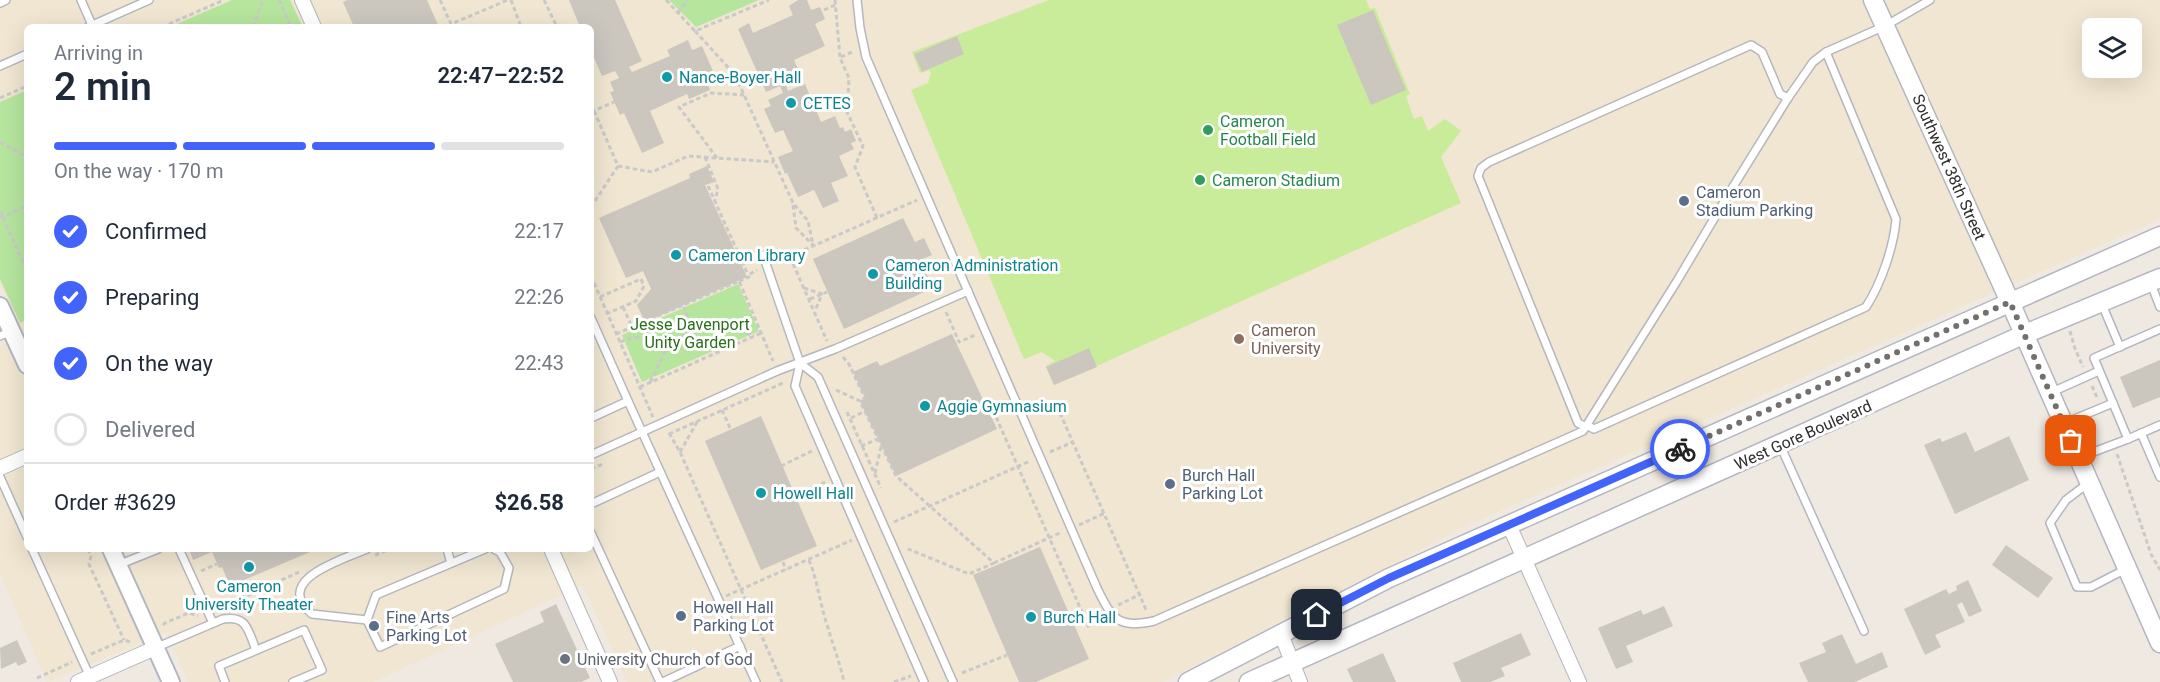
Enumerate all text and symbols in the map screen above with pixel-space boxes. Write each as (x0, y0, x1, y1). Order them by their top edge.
map controls (2082, 18, 2142, 78)
button: layers (2082, 18, 2142, 78)
text: Arriving in (54, 41, 143, 65)
text: 22:47–22:52 (437, 63, 564, 88)
text: 2 min (54, 64, 152, 110)
place label: Nance-Boyer Hall (679, 68, 801, 87)
marker: Nance-Boyer Hall (660, 70, 674, 84)
street label: Southwest 38th Street (1908, 91, 1990, 243)
place label: CETES (803, 94, 851, 113)
marker: CETES (784, 96, 798, 110)
place label: Cameron Football Field (1220, 112, 1316, 149)
marker: Cameron Football Field (1201, 123, 1215, 137)
text: On the way · 170 m (54, 159, 223, 183)
place label: Cameron Stadium (1212, 171, 1340, 190)
marker: Cameron Stadium (1193, 173, 1207, 187)
place label: Cameron Stadium Parking (1696, 183, 1813, 220)
marker: Cameron Stadium Parking (1677, 194, 1691, 208)
icon: check (54, 215, 87, 248)
text: Confirmed (105, 219, 207, 244)
text: 22:17 (514, 219, 564, 243)
place label: Cameron Library (688, 246, 806, 265)
marker: Cameron Library (669, 248, 683, 262)
place label: Cameron Administration Building (885, 256, 1058, 293)
marker: Cameron Administration Building (866, 267, 880, 281)
icon: check (54, 281, 87, 314)
text: Preparing (105, 285, 199, 310)
text: 22:26 (514, 285, 564, 309)
park label: Jesse Davenport Unity Garden (630, 315, 750, 352)
place label: Cameron University (1251, 321, 1321, 358)
marker: Cameron University (1232, 332, 1246, 346)
icon: check (54, 347, 87, 380)
text: On the way (105, 351, 213, 376)
text: 22:43 (514, 351, 564, 375)
street label: West Gore Boulevard (1731, 396, 1875, 474)
place label: Aggie Gymnasium (937, 397, 1067, 416)
marker: Aggie Gymnasium (918, 399, 932, 413)
pin (2045, 415, 2096, 466)
text: Delivered (105, 417, 195, 442)
courier (1650, 419, 1710, 479)
icon: bag (2054, 424, 2087, 457)
icon: bike (1664, 433, 1697, 466)
place label: Burch Hall Parking Lot (1182, 466, 1263, 503)
marker: Burch Hall Parking Lot (1163, 477, 1177, 491)
place label: Howell Hall (773, 484, 854, 503)
marker: Howell Hall (754, 486, 768, 500)
text: Order #3629 (54, 490, 176, 515)
text: $26.58 (495, 490, 564, 515)
marker: Cameron University Theater (242, 560, 256, 574)
place label: Cameron University Theater (185, 577, 314, 614)
pin (1291, 589, 1342, 640)
place label: Howell Hall Parking Lot (693, 598, 774, 635)
icon: home (1300, 598, 1333, 631)
place label: Fine Arts Parking Lot (386, 608, 467, 645)
place label: Burch Hall (1043, 608, 1116, 627)
marker: Howell Hall Parking Lot (674, 609, 688, 623)
marker: Burch Hall (1024, 610, 1038, 624)
marker: Fine Arts Parking Lot (367, 619, 381, 633)
place label: University Church of God (577, 650, 753, 669)
marker: University Church of God (558, 652, 572, 666)

